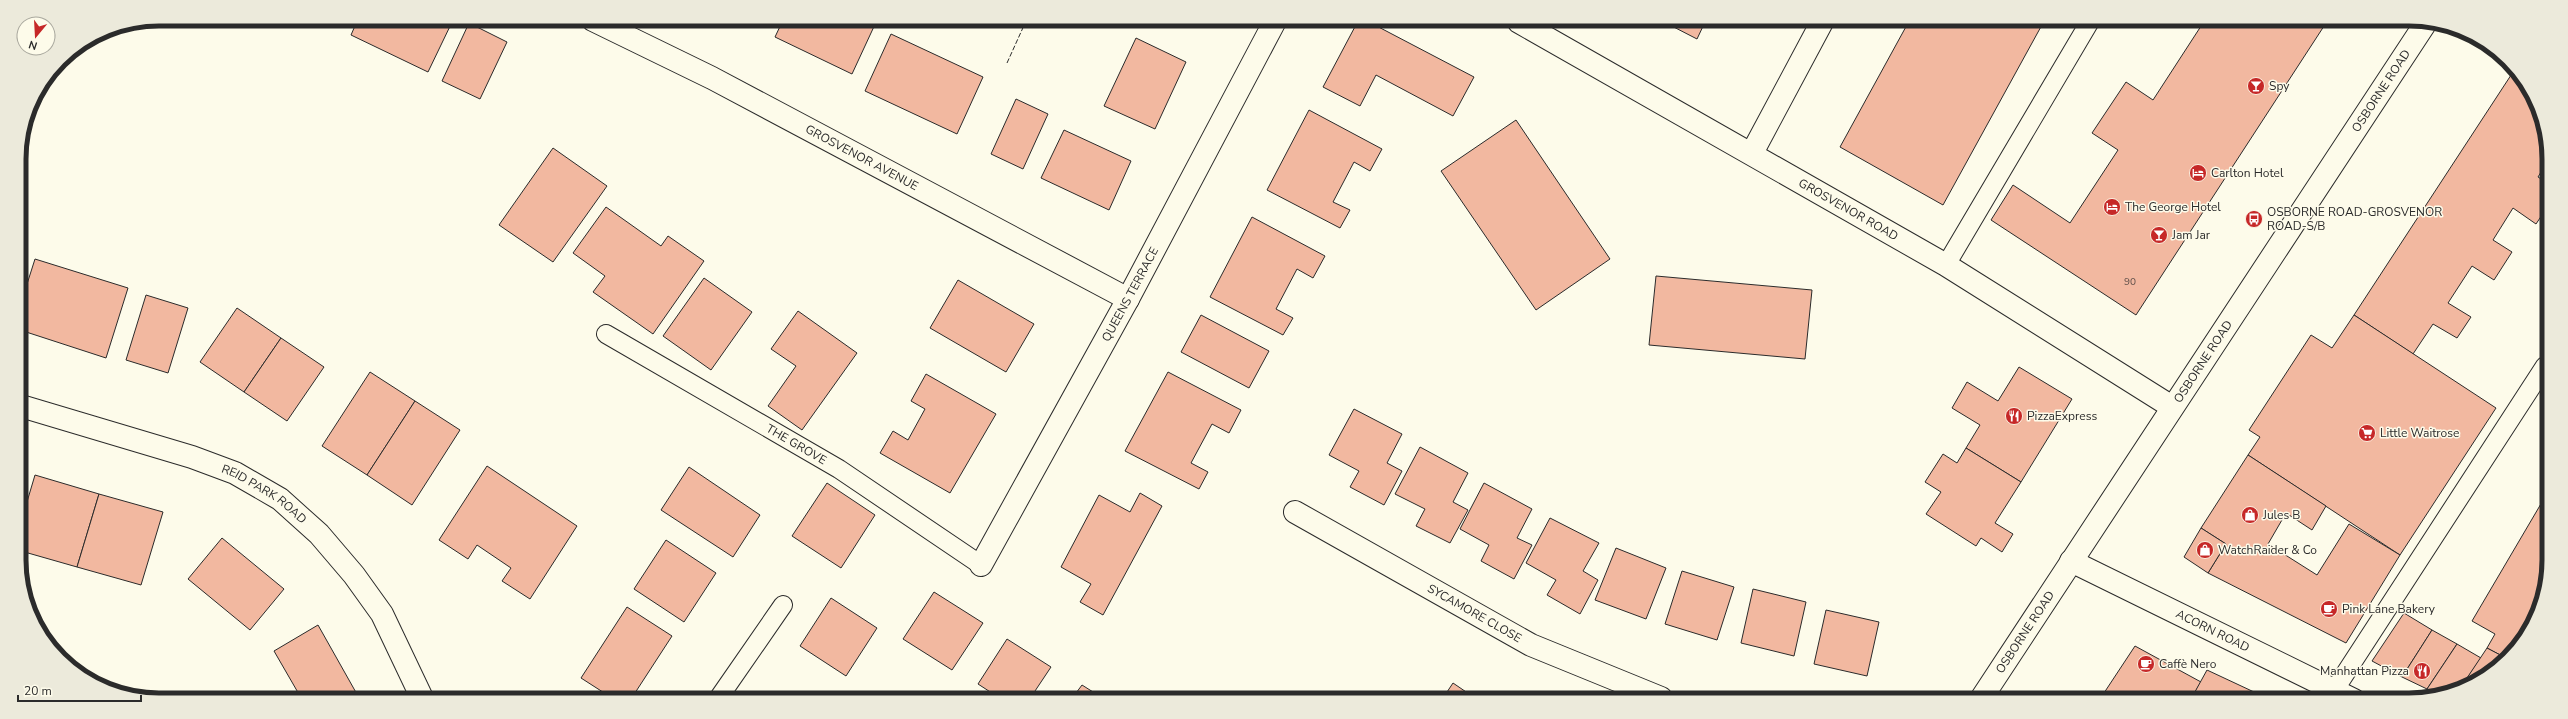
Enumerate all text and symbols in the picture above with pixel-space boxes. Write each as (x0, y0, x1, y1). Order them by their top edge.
north arrow (16, 16, 56, 56)
text: N (27, 37, 39, 53)
street label: OSBORNE ROAD (2348, 46, 2414, 135)
bar icon: Spy (2246, 76, 2266, 96)
place label: Spy (2269, 78, 2290, 94)
street label: GROSVENOR AVENUE (803, 121, 921, 194)
hotel icon: Carlton Hotel (2188, 163, 2208, 183)
place label: Carlton Hotel (2211, 165, 2284, 181)
street label: GROSVENOR ROAD (1796, 175, 1901, 244)
hotel icon: The George Hotel (2102, 197, 2122, 217)
place label: The George Hotel (2125, 199, 2221, 215)
place label: OSBORNE ROAD-GROSVENOR ROAD-S/B (2267, 204, 2442, 234)
bus stop icon: OSBORNE ROAD-GROSVENOR ROAD-S/B (2244, 209, 2264, 229)
bar icon: Jam Jar (2149, 225, 2169, 245)
place label: Jam Jar (2171, 227, 2211, 243)
street label: QUEENS TERRACE (1098, 244, 1162, 344)
house number: 90 (2124, 275, 2136, 289)
street label: OSBORNE ROAD (2170, 317, 2236, 406)
restaurant icon: PizzaExpress (2004, 406, 2024, 426)
place label: PizzaExpress (2027, 408, 2097, 424)
street label: THE GROVE (763, 420, 830, 468)
supermarket icon: Little Waitrose (2357, 423, 2377, 443)
place label: Little Waitrose (2380, 425, 2459, 441)
street label: REID PARK ROAD (219, 461, 310, 527)
shop icon: Jules B (2240, 505, 2260, 525)
place label: Jules B (2262, 507, 2300, 523)
shop icon: WatchRaider & Co (2195, 540, 2215, 560)
place label: WatchRaider & Co (2218, 542, 2317, 558)
street label: SYCAMORE CLOSE (1424, 580, 1524, 646)
street label: OSBORNE ROAD (1992, 588, 2058, 677)
cafe icon: Pink Lane Bakery (2319, 599, 2339, 619)
place label: Pink Lane Bakery (2342, 601, 2436, 617)
street label: ACORN ROAD (2173, 606, 2252, 656)
cafe icon: Caffè Nero (2136, 654, 2156, 674)
place label: Caffè Nero (2159, 656, 2217, 672)
restaurant icon: Manhattan Pizza (2412, 661, 2432, 681)
place label: Manhattan Pizza (2320, 663, 2409, 679)
scale bar (18, 677, 141, 703)
text: 20 m (24, 683, 52, 699)

